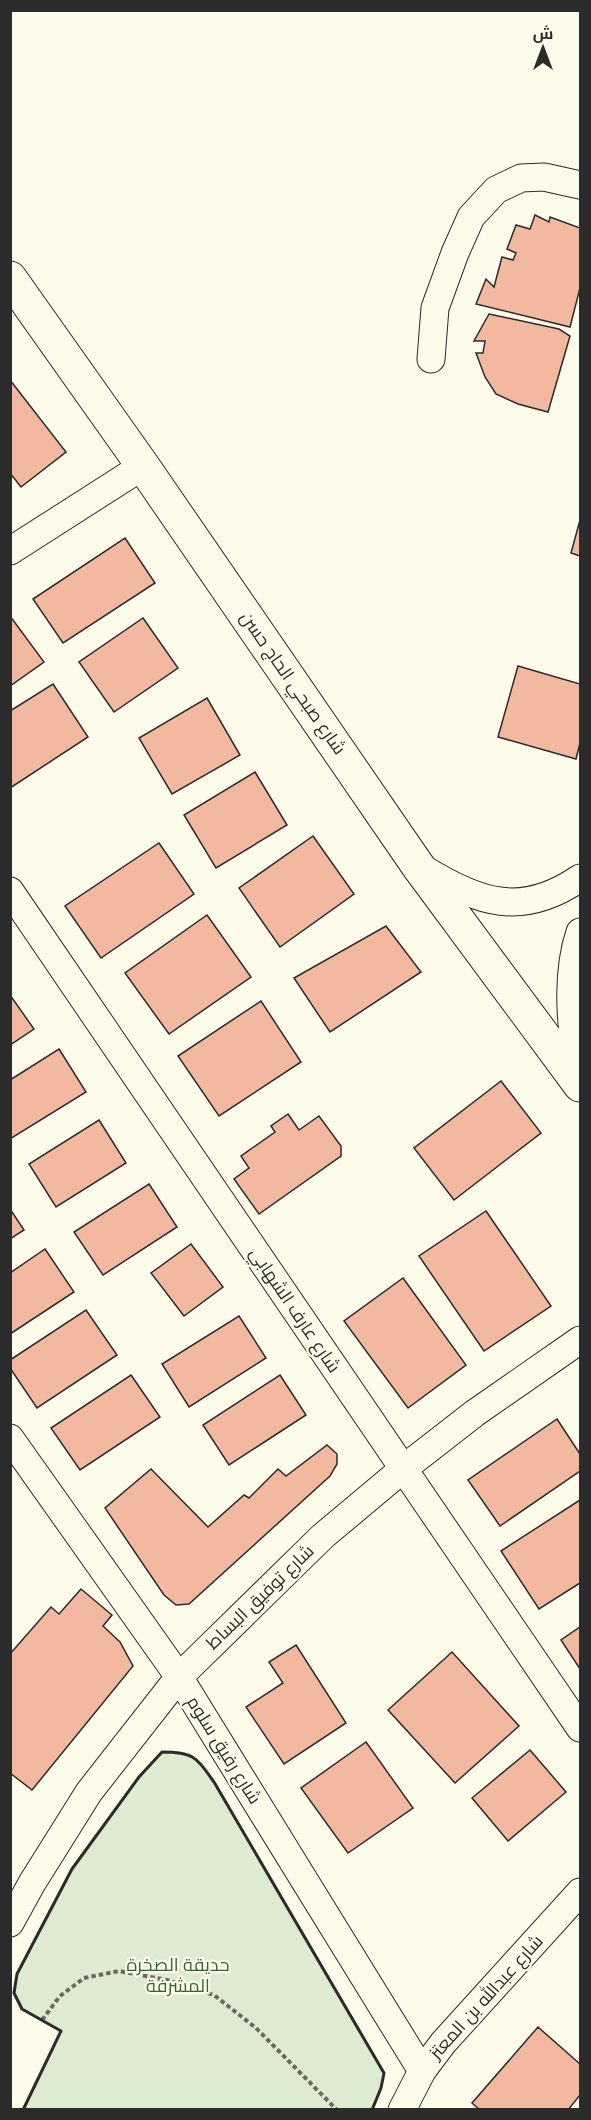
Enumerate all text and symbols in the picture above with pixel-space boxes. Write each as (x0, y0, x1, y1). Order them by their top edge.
north arrow (513, 18, 573, 78)
text: ش (533, 23, 553, 45)
street label: شارع صبحي الحاج حسن (233, 607, 351, 761)
street label: شارع عارف الشهابي (242, 1243, 346, 1379)
street label: شارع توفيق البساط (201, 1539, 319, 1655)
street label: شارع رفيق سلوم (181, 1691, 267, 1809)
street label: شارع عبدالله بن المعتز (423, 1930, 548, 2065)
park label: حديقة الصخرة المشرفة (127, 1953, 229, 1998)

